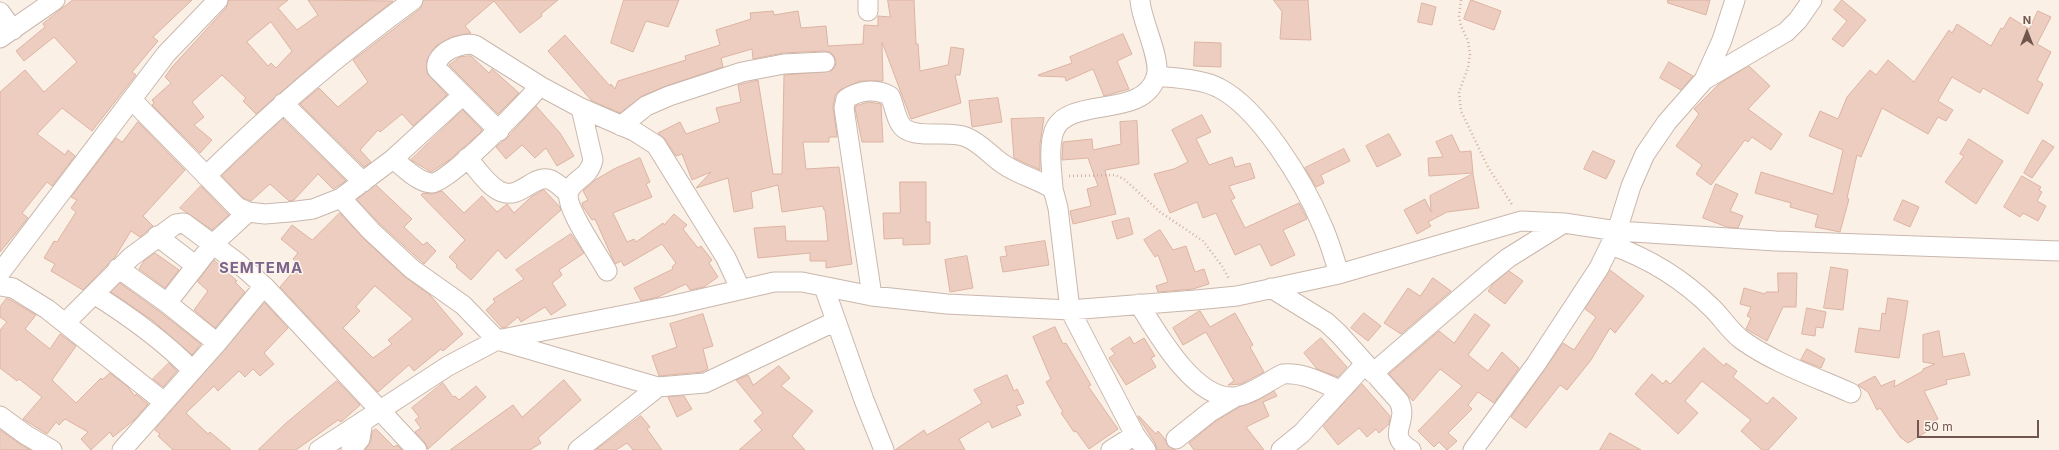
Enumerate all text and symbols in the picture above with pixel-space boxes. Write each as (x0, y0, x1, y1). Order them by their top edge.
north arrow (2007, 12, 2047, 52)
text: N (2023, 13, 2031, 27)
district label: SEMTEMA (219, 259, 303, 277)
scale bar (1919, 412, 2041, 438)
text: 50 m (1924, 419, 1953, 434)

